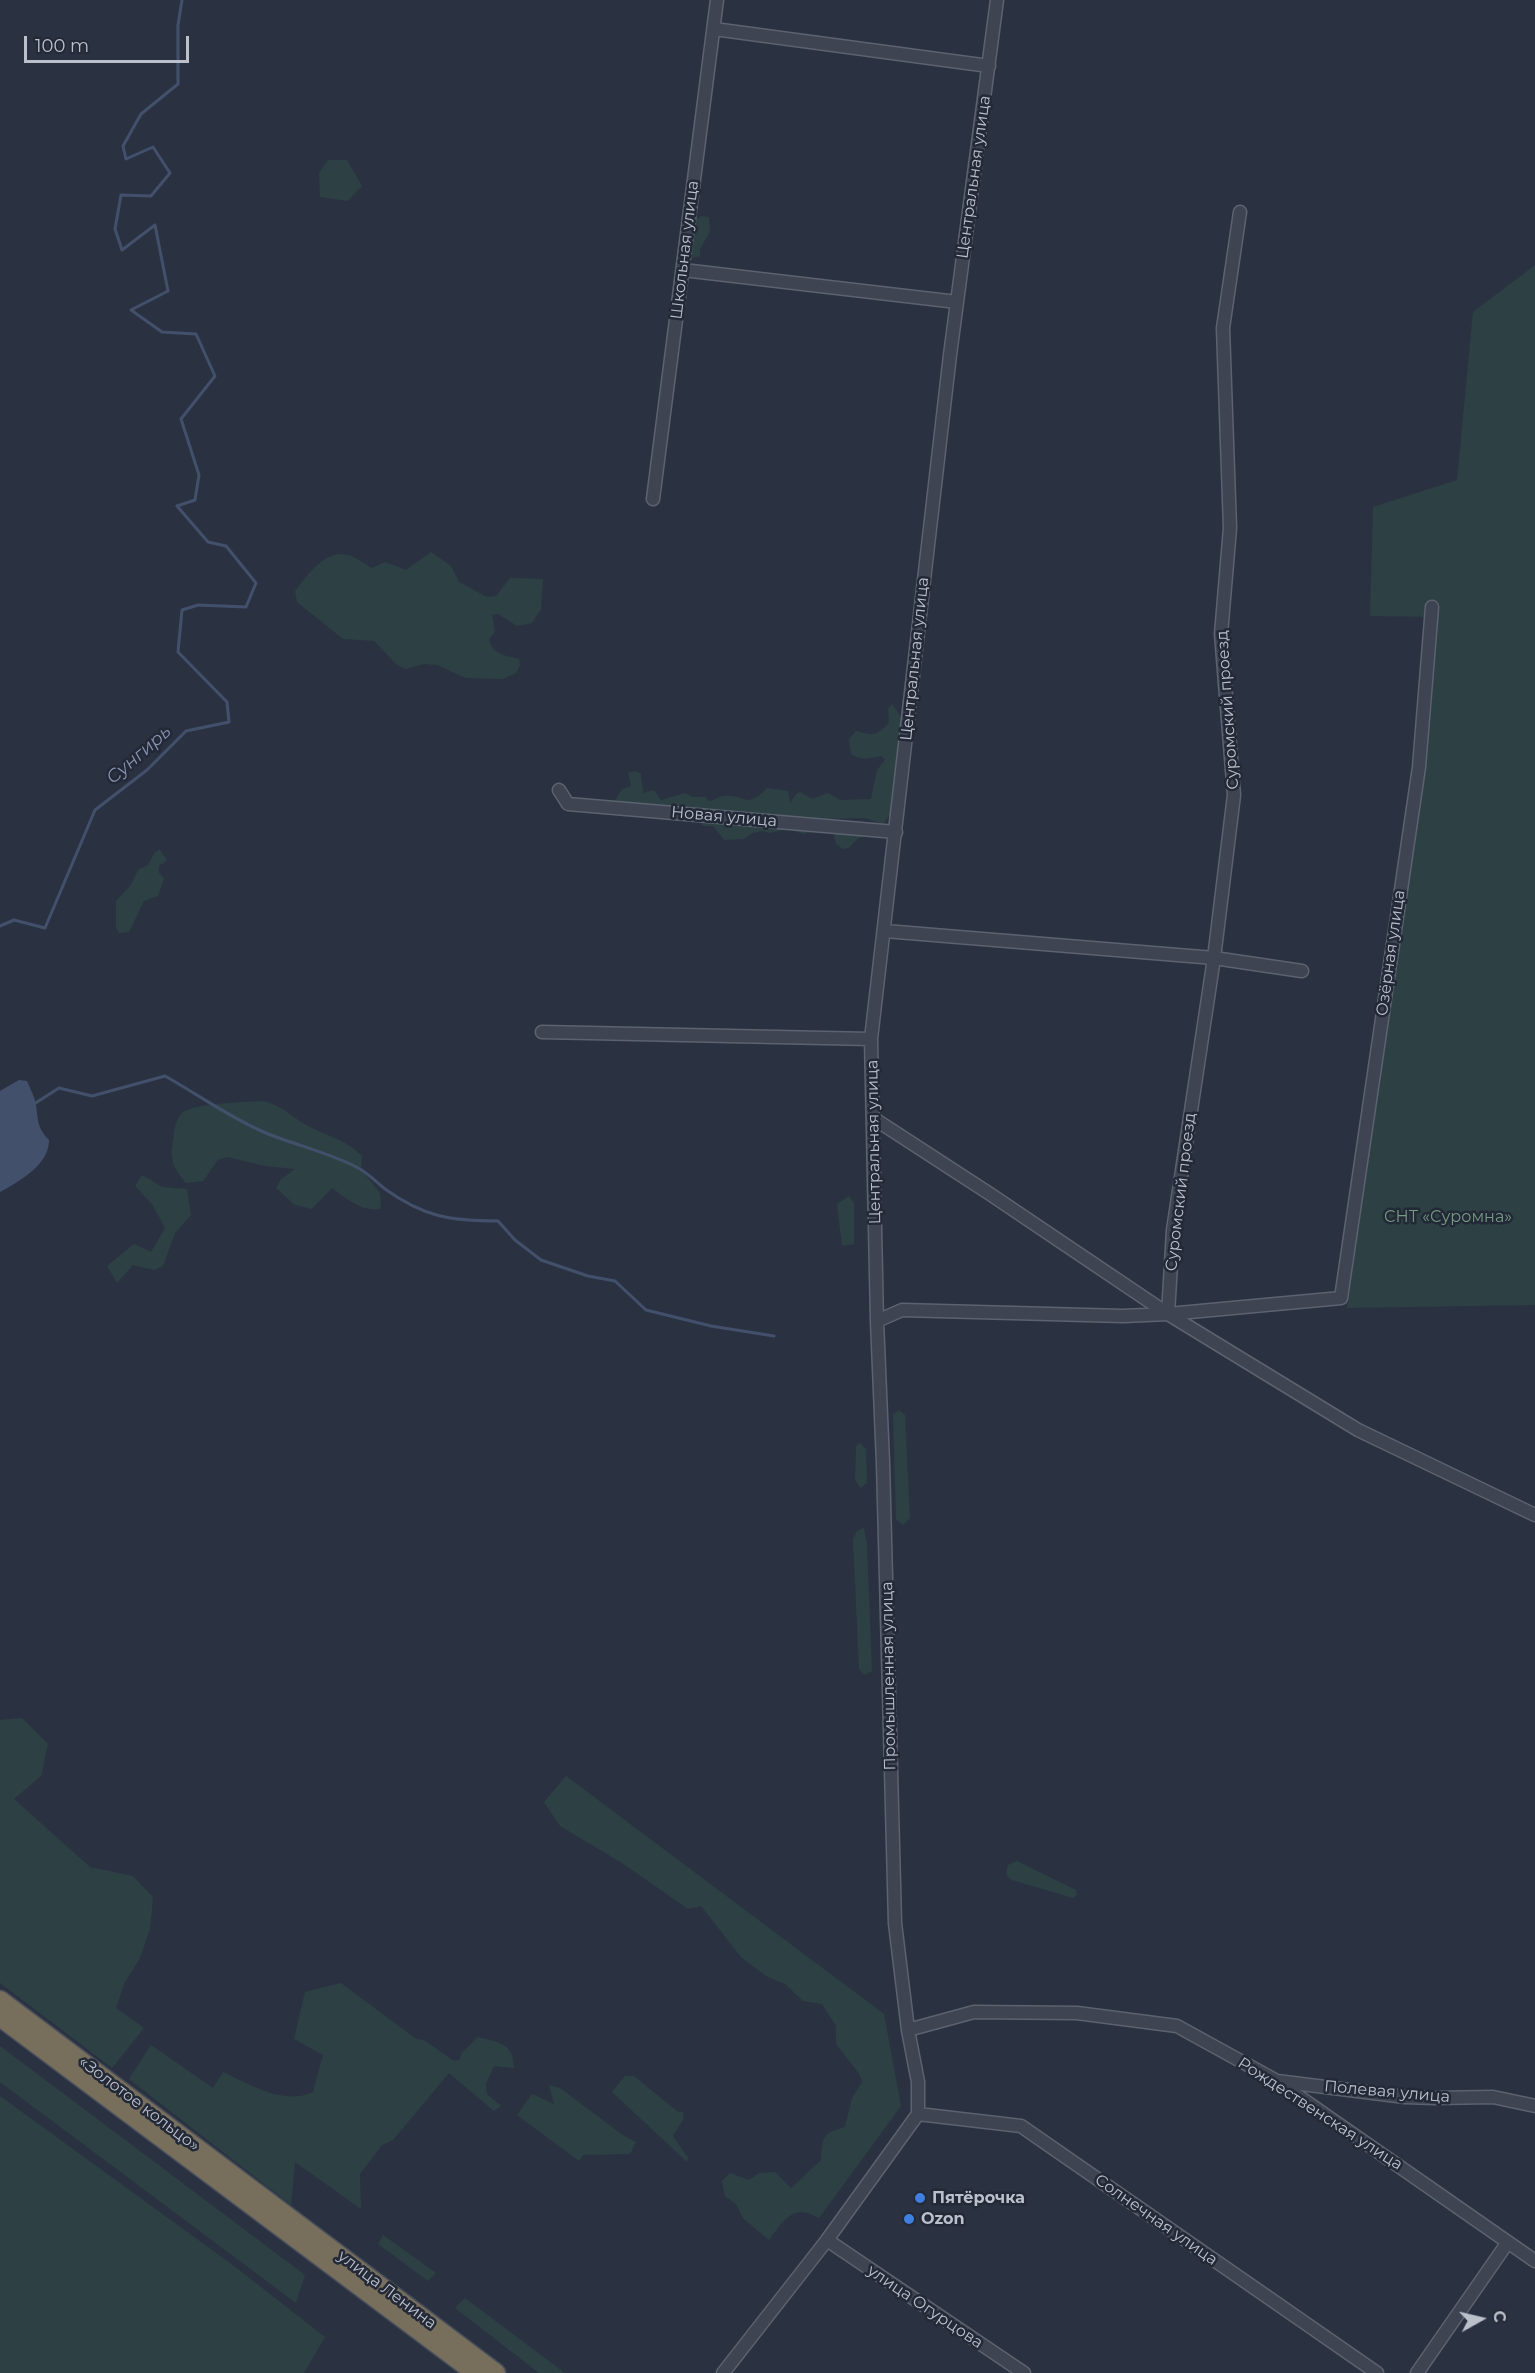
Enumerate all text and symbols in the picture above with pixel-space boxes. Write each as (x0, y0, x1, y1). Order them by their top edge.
scale bar (27, 24, 192, 62)
text: 100 m (35, 35, 89, 57)
street label: Центральная улица (953, 94, 995, 260)
street label: Школьная улица (667, 179, 703, 321)
street label: Центральная улица (897, 576, 933, 742)
street label: Суромский проезд (1213, 630, 1243, 790)
water label: Сунгирь (102, 721, 176, 789)
street label: Новая улица (670, 803, 778, 831)
street label: Озёрная улица (1373, 889, 1409, 1017)
street label: Центральная улица (863, 1060, 885, 1224)
street label: Суромский проезд (1162, 1112, 1200, 1272)
park label: СНТ «Суромна» (1384, 1207, 1512, 1227)
street label: Промышленная улица (878, 1581, 900, 1771)
street label: «Золотое кольцо» (75, 2052, 203, 2156)
street label: Рождественская улица (1234, 2053, 1406, 2175)
street label: Полевая улица (1323, 2077, 1451, 2107)
street label: Солнечная улица (1091, 2170, 1221, 2270)
place label: Пятёрочка (932, 2188, 1025, 2208)
marker: Пятёрочка (913, 2191, 927, 2205)
place label: Ozon (921, 2209, 965, 2229)
marker: Ozon (902, 2212, 916, 2226)
street label: улица Ленина (334, 2247, 440, 2333)
street label: улица Огурцова (863, 2261, 987, 2353)
north arrow (1451, 2289, 1511, 2349)
text: С (1489, 2309, 1510, 2324)

